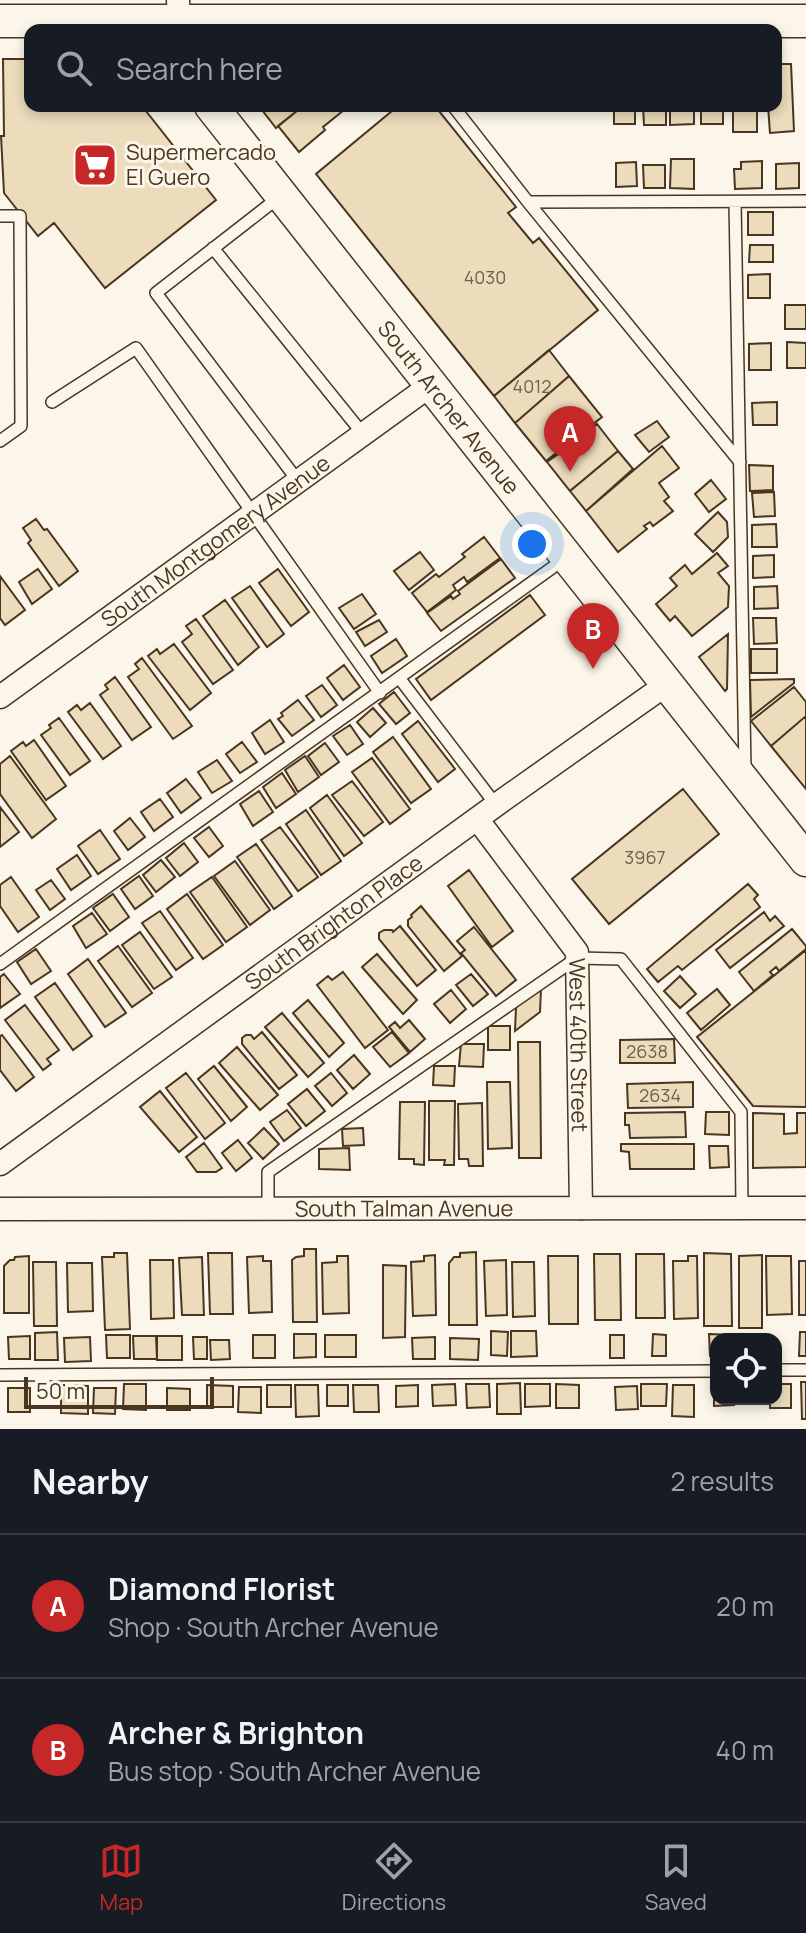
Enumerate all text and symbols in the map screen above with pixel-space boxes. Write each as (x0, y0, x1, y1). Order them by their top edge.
search box (24, 24, 782, 112)
icon: search (52, 46, 96, 90)
text: Search here (116, 48, 283, 89)
place label: Supermercado El Guero (126, 137, 276, 192)
supermarket icon: Supermercado El Guero (71, 141, 119, 189)
house number: 4030 (464, 265, 506, 289)
street label: South Archer Avenue (371, 314, 527, 501)
house number: 4012 (513, 374, 551, 398)
pin: A (544, 406, 596, 472)
street label: South Montgomery Avenue (95, 448, 336, 634)
your location (512, 524, 552, 564)
pin: B (567, 603, 619, 669)
house number: 3967 (624, 845, 666, 869)
street label: South Brighton Place (239, 848, 429, 997)
street label: West 40th Street (562, 958, 595, 1133)
house number: 2638 (626, 1039, 668, 1063)
house number: 2634 (639, 1083, 681, 1107)
street label: South Talman Avenue (295, 1193, 513, 1224)
map controls (710, 1333, 782, 1405)
button: locate (710, 1333, 782, 1405)
scale bar (24, 1373, 214, 1409)
text: 50 m (36, 1376, 85, 1406)
text: Nearby (32, 1458, 148, 1504)
text: 2 results (670, 1463, 774, 1499)
text: Diamond Florist (108, 1568, 335, 1609)
text: A (49, 1588, 67, 1624)
text: 20 m (716, 1588, 774, 1624)
text: Shop · South Archer Avenue (108, 1609, 439, 1645)
text: Archer & Brighton (108, 1712, 364, 1753)
text: B (50, 1732, 66, 1768)
text: 40 m (716, 1732, 774, 1768)
text: Bus stop · South Archer Avenue (108, 1753, 481, 1789)
tab: Map (99, 1839, 143, 1917)
tab: Directions (342, 1839, 446, 1917)
tab: Saved (645, 1839, 707, 1917)

